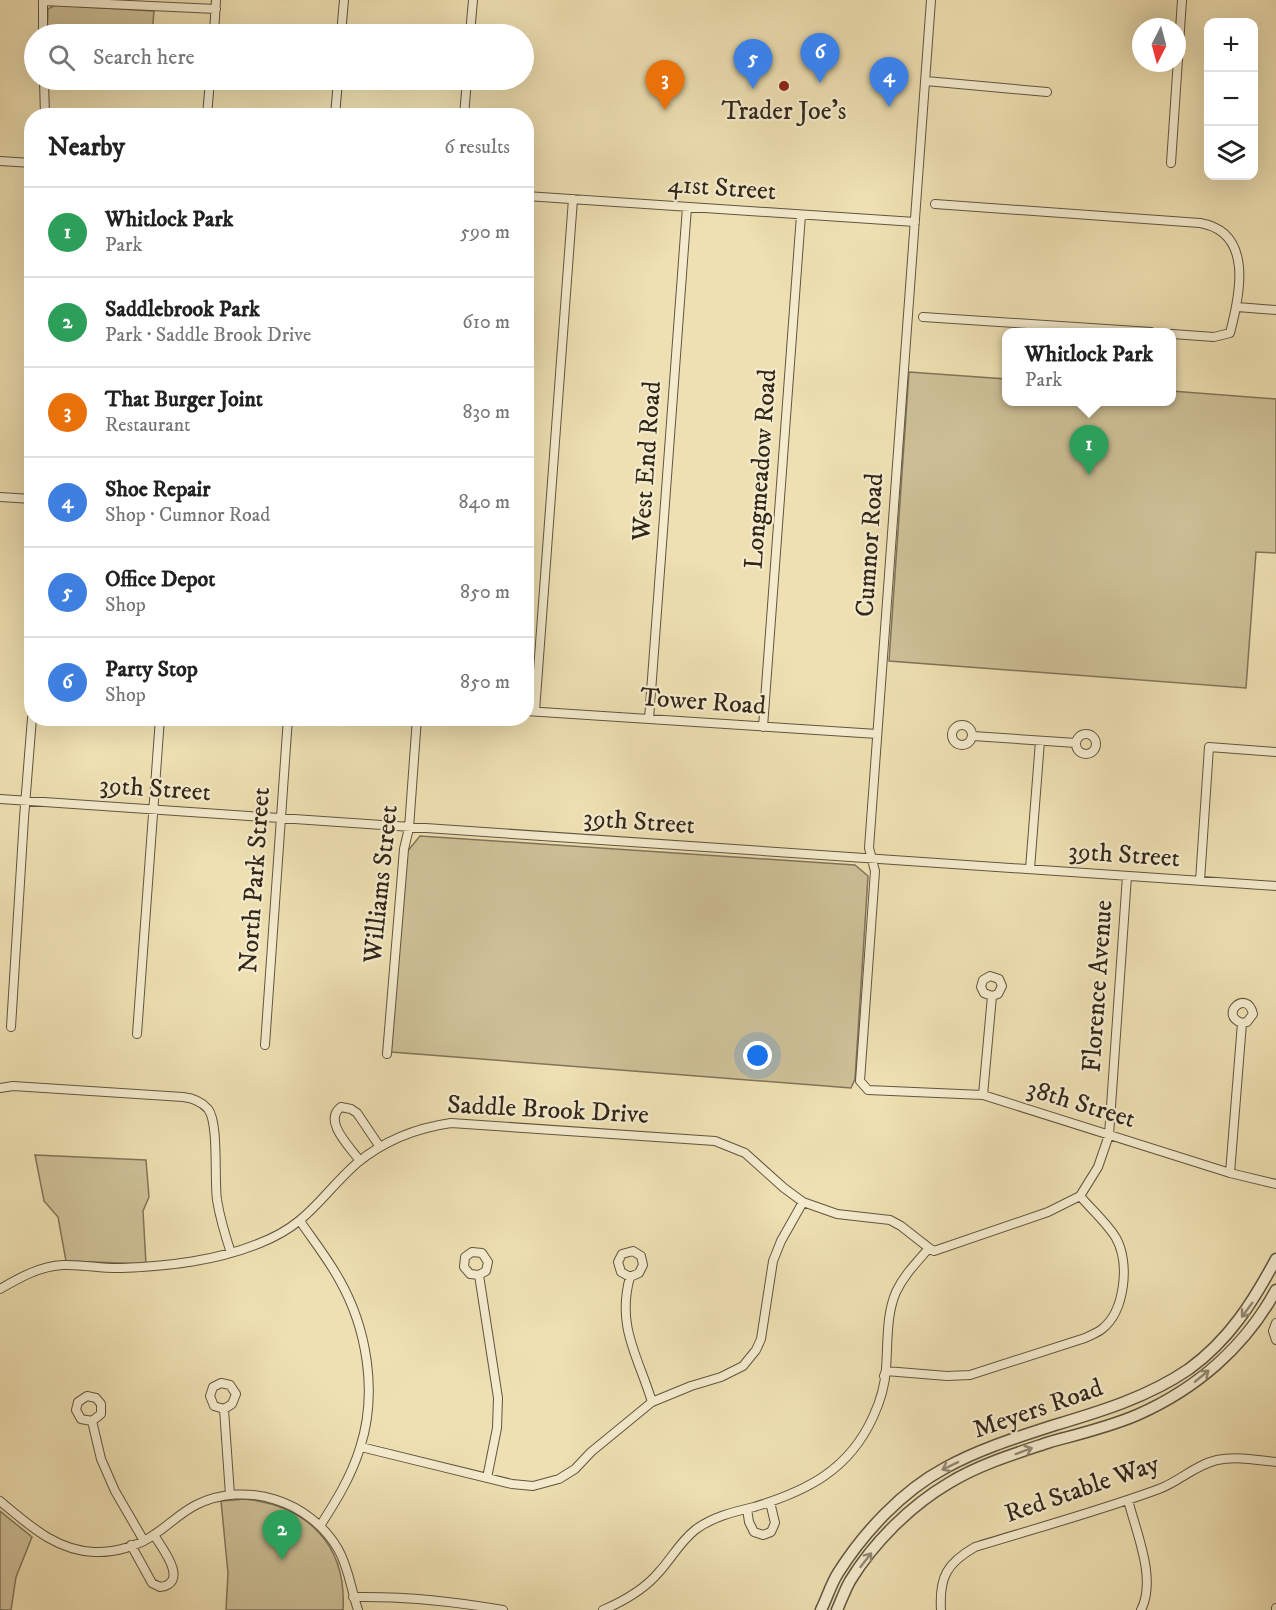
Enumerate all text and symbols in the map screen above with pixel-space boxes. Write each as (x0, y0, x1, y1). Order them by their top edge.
north arrow (1132, 18, 1186, 72)
map controls (1204, 18, 1258, 180)
button: + (1204, 18, 1258, 72)
search box (24, 24, 534, 90)
pin: 6 (800, 34, 840, 83)
pin: 5 (734, 40, 772, 89)
icon: search (45, 41, 78, 74)
text: Search here (93, 44, 195, 71)
pin: 4 (870, 57, 908, 107)
pin: 3 (646, 60, 684, 110)
button: − (1204, 72, 1258, 126)
marker: Trader Joe's (777, 79, 791, 93)
place label: Trader Joe's (722, 95, 847, 128)
button: layers (1204, 126, 1258, 180)
text: Nearby (48, 131, 125, 164)
text: 6 results (444, 135, 510, 160)
street label: 41st Street (667, 168, 777, 208)
text: Whitlock Park (105, 206, 233, 233)
text: 1 (64, 220, 71, 245)
text: 590 m (460, 220, 510, 245)
text: Park (105, 233, 142, 258)
text: Saddlebrook Park (105, 296, 260, 323)
text: 2 (63, 310, 72, 335)
text: 610 m (462, 310, 510, 335)
text: Park · Saddle Brook Drive (105, 323, 311, 348)
popup (1002, 328, 1176, 406)
text: Whitlock Park (1025, 341, 1153, 368)
street label: Longmeadow Road (738, 368, 784, 570)
text: Park (1025, 368, 1062, 393)
street label: West End Road (625, 380, 669, 543)
text: That Burger Joint (105, 386, 263, 413)
text: 3 (64, 400, 71, 425)
text: 830 m (462, 400, 510, 425)
text: Restaurant (105, 413, 190, 438)
pin: 1 (1070, 426, 1108, 475)
street label: Cumnor Road (848, 472, 892, 618)
text: Shoe Repair (105, 476, 210, 503)
text: 4 (62, 490, 73, 515)
text: 840 m (458, 490, 510, 515)
text: Shop · Cumnor Road (105, 503, 270, 528)
text: Office Depot (105, 566, 215, 593)
text: 5 (63, 580, 72, 605)
text: 850 m (460, 580, 510, 605)
text: Shop (105, 593, 146, 618)
text: Party Stop (105, 656, 198, 683)
text: 6 (62, 670, 73, 695)
text: 850 m (460, 670, 510, 695)
street label: Tower Road (639, 681, 767, 723)
text: Shop (105, 683, 146, 708)
street label: 39th Street (98, 769, 212, 809)
street label: North Park Street (232, 786, 278, 974)
street label: 39th Street (582, 802, 696, 842)
street label: Williams Street (356, 803, 406, 966)
street label: 39th Street (1067, 835, 1181, 875)
street label: Florence Avenue (1076, 899, 1120, 1073)
your location (743, 1041, 772, 1070)
street label: 38th Street (1023, 1072, 1139, 1136)
street label: Saddle Brook Drive (446, 1088, 650, 1132)
one-way arrow (1240, 1301, 1253, 1317)
one-way arrow (1194, 1370, 1210, 1383)
street label: Meyers Road (969, 1371, 1107, 1447)
one-way arrow (1014, 1445, 1033, 1456)
street label: Red Stable Way (1000, 1447, 1164, 1531)
one-way arrow (942, 1460, 959, 1472)
pin: 2 (262, 1510, 302, 1560)
one-way arrow (860, 1552, 873, 1568)

